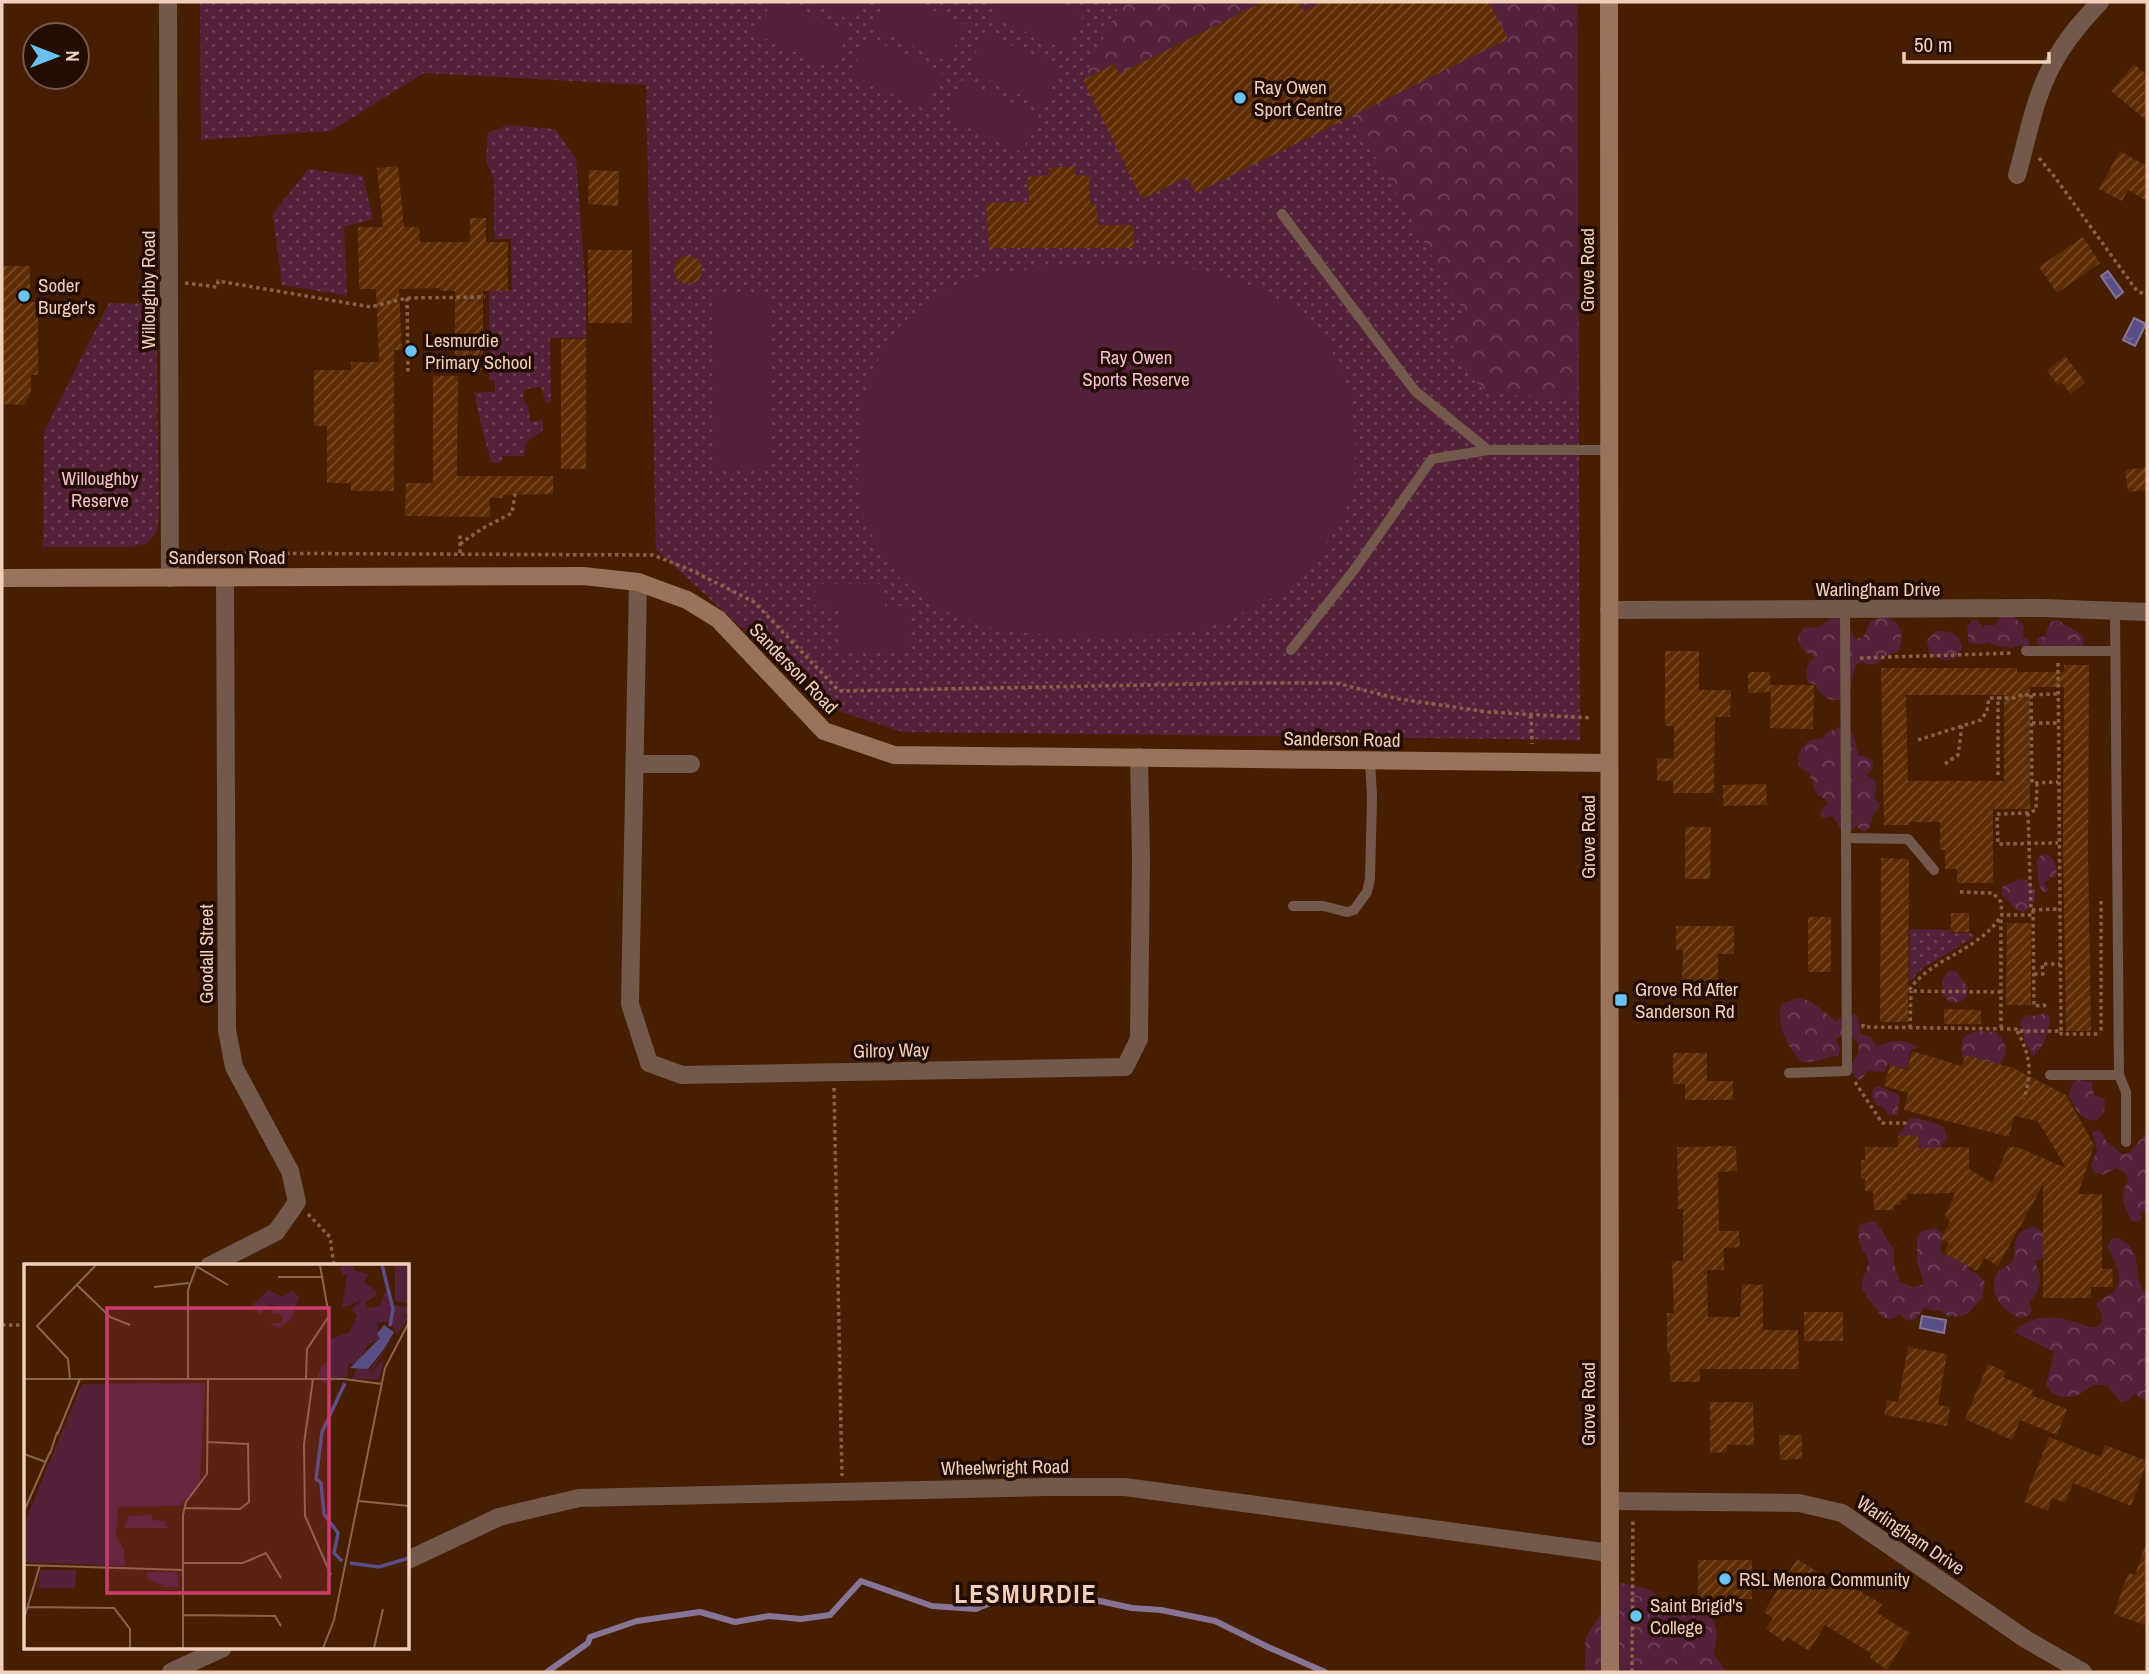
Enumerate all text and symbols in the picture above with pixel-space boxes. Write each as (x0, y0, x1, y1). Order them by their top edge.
north arrow (21, 21, 91, 91)
scale bar (1904, 21, 2049, 65)
text: 50 m (1914, 30, 1952, 59)
text: N (60, 50, 86, 62)
place label: Ray Owen Sport Centre (1254, 74, 1342, 122)
marker: Ray Owen Sport Centre (1232, 90, 1248, 106)
street label: Grove Road (1574, 228, 1600, 312)
street label: Willoughby Road (135, 231, 161, 349)
place label: Soder Burger's (38, 272, 96, 320)
marker: Soder Burger's (16, 288, 32, 304)
place label: Lesmurdie Primary School (425, 327, 532, 375)
marker: Lesmurdie Primary School (403, 343, 419, 359)
park label: Ray Owen Sports Reserve (1082, 344, 1190, 392)
park label: Willoughby Reserve (61, 465, 139, 513)
street label: Sanderson Road (169, 544, 285, 570)
street label: Warlingham Drive (1816, 576, 1940, 602)
street label: Sanderson Road (744, 617, 844, 719)
street label: Sanderson Road (1283, 725, 1401, 753)
street label: Grove Road (1575, 795, 1601, 879)
street label: Goodall Street (193, 904, 219, 1004)
place label: Grove Rd After Sanderson Rd (1635, 976, 1739, 1024)
marker: Grove Rd After Sanderson Rd (1613, 992, 1629, 1008)
street label: Gilroy Way (853, 1036, 930, 1064)
inset map (24, 1264, 410, 1650)
street label: Grove Road (1575, 1362, 1601, 1446)
street label: Wheelwright Road (941, 1453, 1069, 1481)
street label: Warlingham Drive (1852, 1489, 1970, 1581)
place label: RSL Menora Community (1739, 1566, 1910, 1592)
marker: RSL Menora Community (1717, 1571, 1733, 1587)
district label: LESMURDIE (954, 1576, 1098, 1611)
place label: Saint Brigid's College (1650, 1592, 1743, 1640)
marker: Saint Brigid's College (1628, 1608, 1644, 1624)

